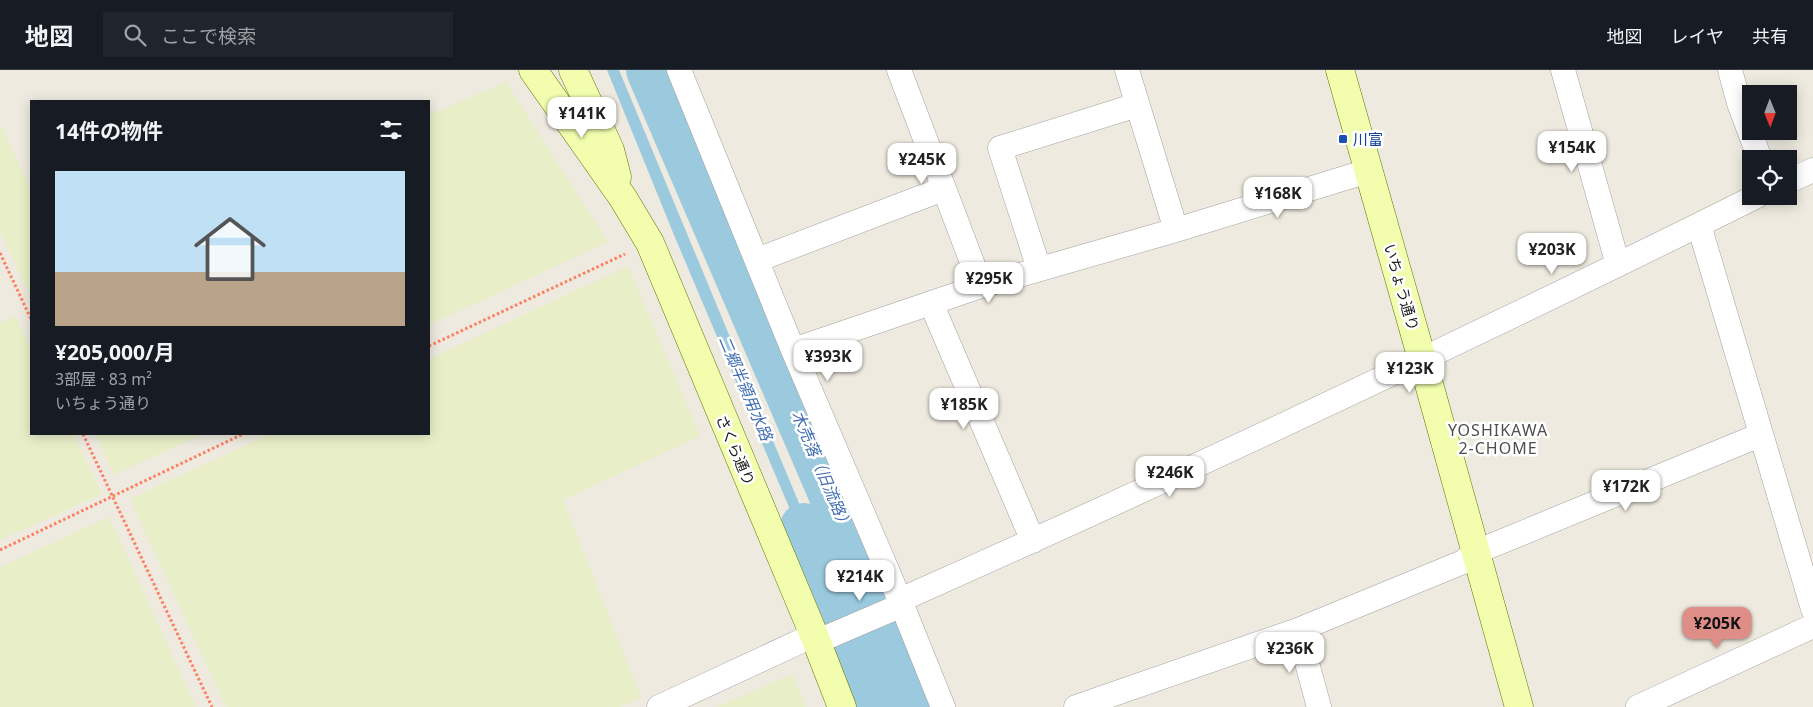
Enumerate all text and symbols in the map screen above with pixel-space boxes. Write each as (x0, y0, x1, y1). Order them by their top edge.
search box (103, 12, 453, 57)
text: 地図 (25, 19, 73, 52)
icon: search (121, 21, 149, 49)
text: ここで検索 (161, 23, 256, 49)
text: 地図 (1607, 24, 1643, 48)
text: レイヤ (1671, 24, 1724, 48)
text: 共有 (1752, 24, 1788, 48)
north arrow (1742, 85, 1798, 140)
map controls (1742, 85, 1797, 205)
pin: ¥141K (547, 97, 617, 139)
text: ¥141K (558, 102, 606, 124)
icon: filters (377, 116, 405, 144)
text: 14件の物件 (55, 117, 163, 145)
place label: 川富 (1353, 129, 1383, 149)
pin: ¥154K (1537, 131, 1607, 173)
marker: 川富 (1337, 133, 1349, 145)
text: ¥154K (1548, 136, 1596, 158)
pin: ¥245K (887, 142, 957, 185)
text: ¥245K (898, 148, 946, 170)
button: locate (1742, 150, 1797, 205)
pin: ¥168K (1243, 176, 1313, 219)
text: ¥168K (1254, 182, 1302, 204)
icon: home (185, 204, 275, 294)
pin: ¥203K (1517, 232, 1587, 275)
text: ¥203K (1528, 238, 1576, 260)
street label: いちょう通り (1380, 241, 1424, 333)
pin: ¥295K (954, 262, 1024, 304)
text: ¥295K (965, 267, 1013, 289)
water label: 二郷半領用水路 (714, 332, 779, 446)
text: ¥205,000/月 (55, 338, 175, 366)
pin: ¥393K (793, 340, 863, 382)
text: ¥393K (804, 345, 852, 367)
pin: ¥123K (1375, 352, 1445, 394)
text: ¥123K (1386, 357, 1434, 379)
text: 3部屋 · 83 m² (55, 368, 152, 390)
pin: ¥185K (929, 388, 999, 430)
text: いちょう通り (55, 392, 151, 414)
text: ¥185K (940, 393, 988, 415)
water label: 木売落（旧流路） (787, 407, 857, 533)
street label: さくら通り (712, 412, 760, 488)
district label: YOSHIKAWA 2-CHOME (1448, 419, 1548, 459)
pin: ¥246K (1135, 456, 1205, 498)
text: ¥246K (1146, 461, 1194, 483)
pin: ¥172K (1591, 470, 1661, 512)
text: ¥172K (1602, 475, 1650, 497)
pin: ¥214K (825, 560, 895, 602)
text: ¥214K (836, 565, 884, 587)
pin: ¥205K (1682, 606, 1752, 649)
text: ¥205K (1693, 612, 1741, 634)
pin: ¥236K (1255, 632, 1325, 674)
text: ¥236K (1266, 637, 1314, 659)

